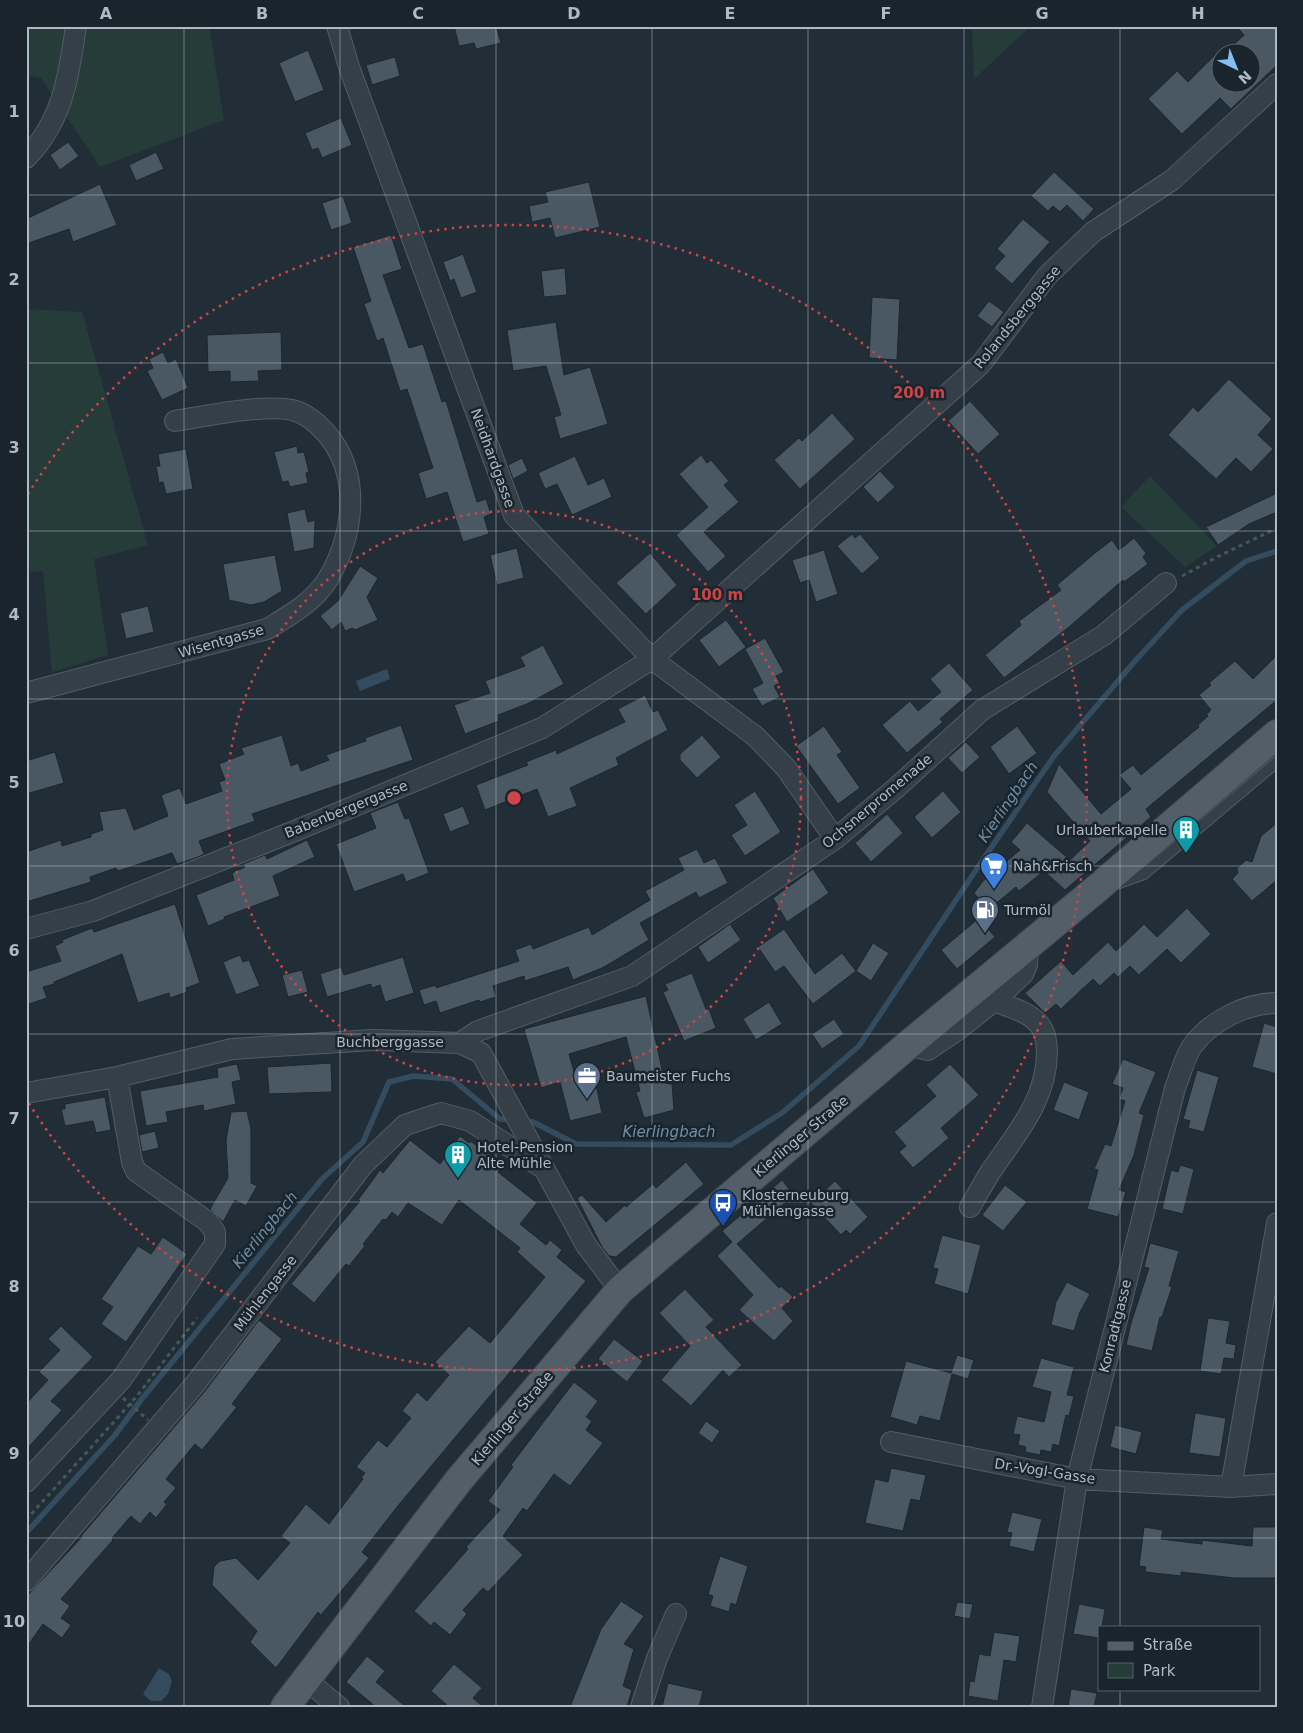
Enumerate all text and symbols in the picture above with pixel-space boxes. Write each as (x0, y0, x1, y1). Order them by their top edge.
text: A (100, 4, 113, 23)
text: B (256, 4, 268, 23)
text: C (412, 4, 424, 23)
text: D (567, 4, 581, 23)
text: E (725, 4, 735, 23)
text: F (881, 4, 891, 23)
text: G (1035, 4, 1049, 23)
text: H (1191, 4, 1205, 23)
north arrow (1210, 42, 1260, 92)
text: N (1235, 68, 1255, 87)
text: 1 (8, 102, 20, 121)
street label: Rolandsberggasse (971, 262, 1063, 372)
text: 2 (8, 270, 20, 289)
text: 200 m (893, 384, 945, 402)
street label: Neidhardgasse (468, 406, 518, 510)
text: 3 (8, 438, 20, 457)
text: 100 m (691, 586, 743, 604)
text: 4 (8, 605, 20, 624)
street label: Wisentgasse (176, 621, 266, 661)
street label: Ochsnerpromenade (819, 750, 935, 852)
water label: Kierlingbach (974, 758, 1042, 846)
text: 5 (8, 773, 20, 792)
street label: Babenbergergasse (282, 777, 410, 841)
centre of rings (505, 789, 523, 807)
building icon: Urlauberkapelle (1171, 815, 1201, 854)
place label: Urlauberkapelle (1056, 822, 1167, 838)
supermarket icon: Nah&Frisch (979, 851, 1009, 890)
place label: Nah&Frisch (1013, 858, 1092, 874)
fuel station icon: Turmöl (970, 895, 1000, 934)
place label: Turmöl (1003, 902, 1051, 918)
text: 6 (8, 941, 20, 960)
street label: Buchberggasse (336, 1034, 444, 1050)
office icon: Baumeister Fuchs (572, 1061, 602, 1100)
place label: Baumeister Fuchs (606, 1068, 731, 1084)
street label: Kierlinger Straße (751, 1092, 851, 1180)
text: 7 (8, 1109, 20, 1128)
water label: Kierlingbach (622, 1123, 716, 1141)
place label: Hotel-Pension Alte Mühle (477, 1139, 573, 1171)
building icon: Hotel-Pension Alte Mühle (443, 1140, 473, 1179)
place label: Klosterneuburg Mühlengasse (742, 1187, 849, 1219)
water label: Kierlingbach (229, 1188, 301, 1272)
bus stop icon: Klosterneuburg Mühlengasse (708, 1188, 738, 1227)
street label: Mühlengasse (230, 1252, 300, 1334)
text: 8 (8, 1277, 20, 1296)
street label: Konradtgasse (1096, 1278, 1134, 1374)
street label: Kierlinger Straße (468, 1368, 556, 1468)
text: 9 (8, 1444, 20, 1463)
street label: Dr.-Vogl-Gasse (993, 1455, 1097, 1487)
text: 10 (3, 1612, 25, 1631)
legend (1098, 1626, 1260, 1690)
text: Straße (1143, 1636, 1192, 1654)
text: Park (1143, 1662, 1176, 1680)

